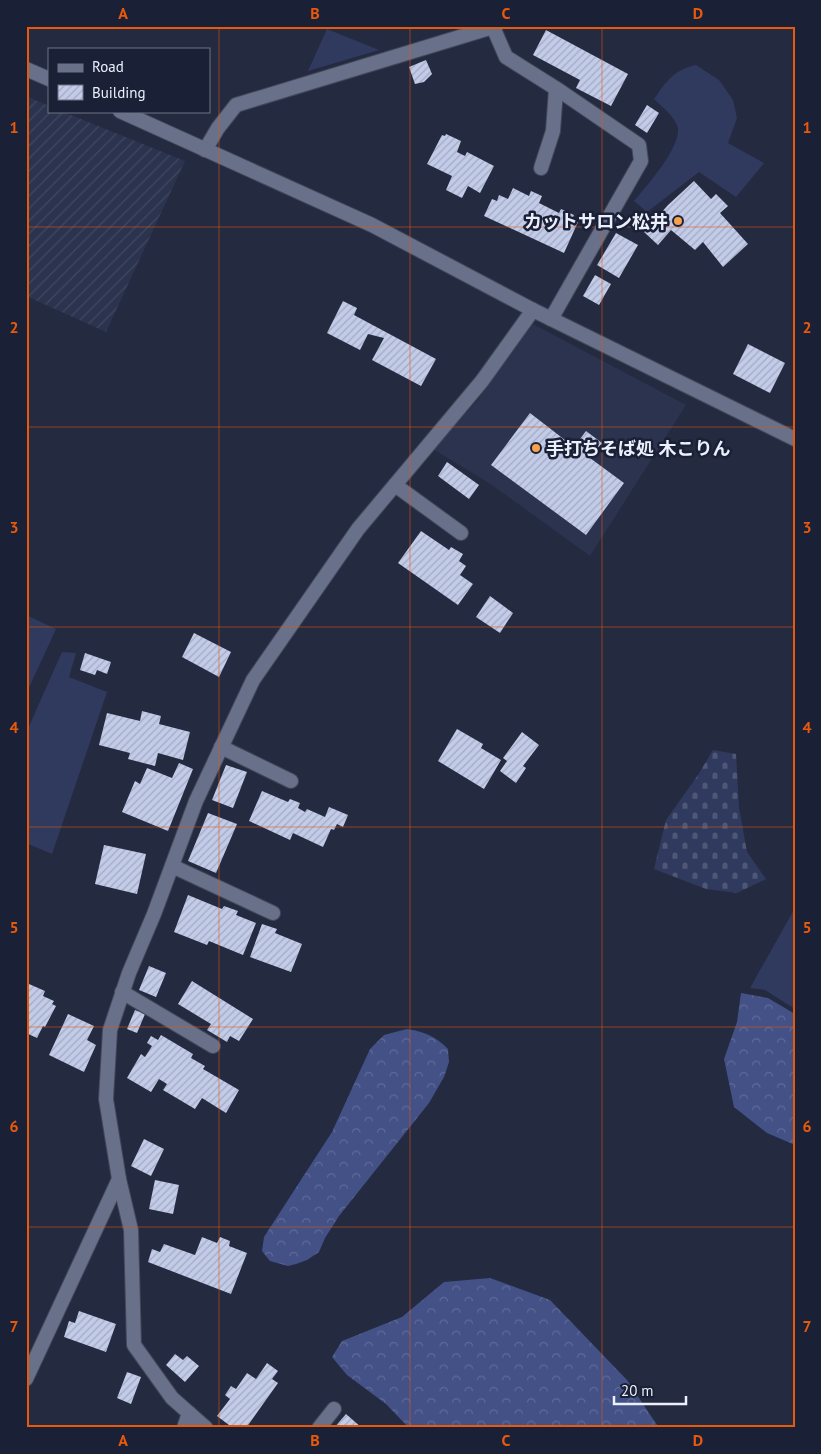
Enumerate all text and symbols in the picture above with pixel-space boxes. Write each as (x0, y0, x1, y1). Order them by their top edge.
text: A (118, 3, 128, 23)
text: B (310, 3, 320, 23)
text: C (502, 3, 511, 23)
text: D (693, 3, 703, 23)
legend (48, 48, 210, 112)
text: Road (92, 57, 124, 76)
text: Building (92, 83, 146, 102)
text: 1 (9, 117, 19, 137)
text: 1 (802, 117, 812, 137)
place label: カットサロン松井 (524, 210, 668, 233)
marker: カットサロン松井 (672, 215, 684, 227)
text: 2 (9, 317, 19, 337)
text: 2 (802, 317, 812, 337)
place label: 手打ちそば処 木こりん (546, 437, 731, 460)
marker: 手打ちそば処 木こりん (530, 442, 542, 454)
text: 3 (9, 517, 19, 537)
text: 3 (802, 517, 812, 537)
text: 4 (9, 717, 19, 737)
text: 4 (802, 717, 812, 737)
text: 5 (9, 917, 19, 937)
text: 5 (802, 917, 812, 937)
text: 6 (9, 1116, 19, 1136)
text: 6 (802, 1116, 812, 1136)
text: 7 (9, 1316, 19, 1336)
text: 7 (802, 1316, 812, 1336)
scale bar (614, 1374, 686, 1406)
text: 20 m (621, 1381, 654, 1400)
text: A (118, 1430, 128, 1450)
text: B (310, 1430, 320, 1450)
text: C (502, 1430, 511, 1450)
text: D (693, 1430, 703, 1450)

